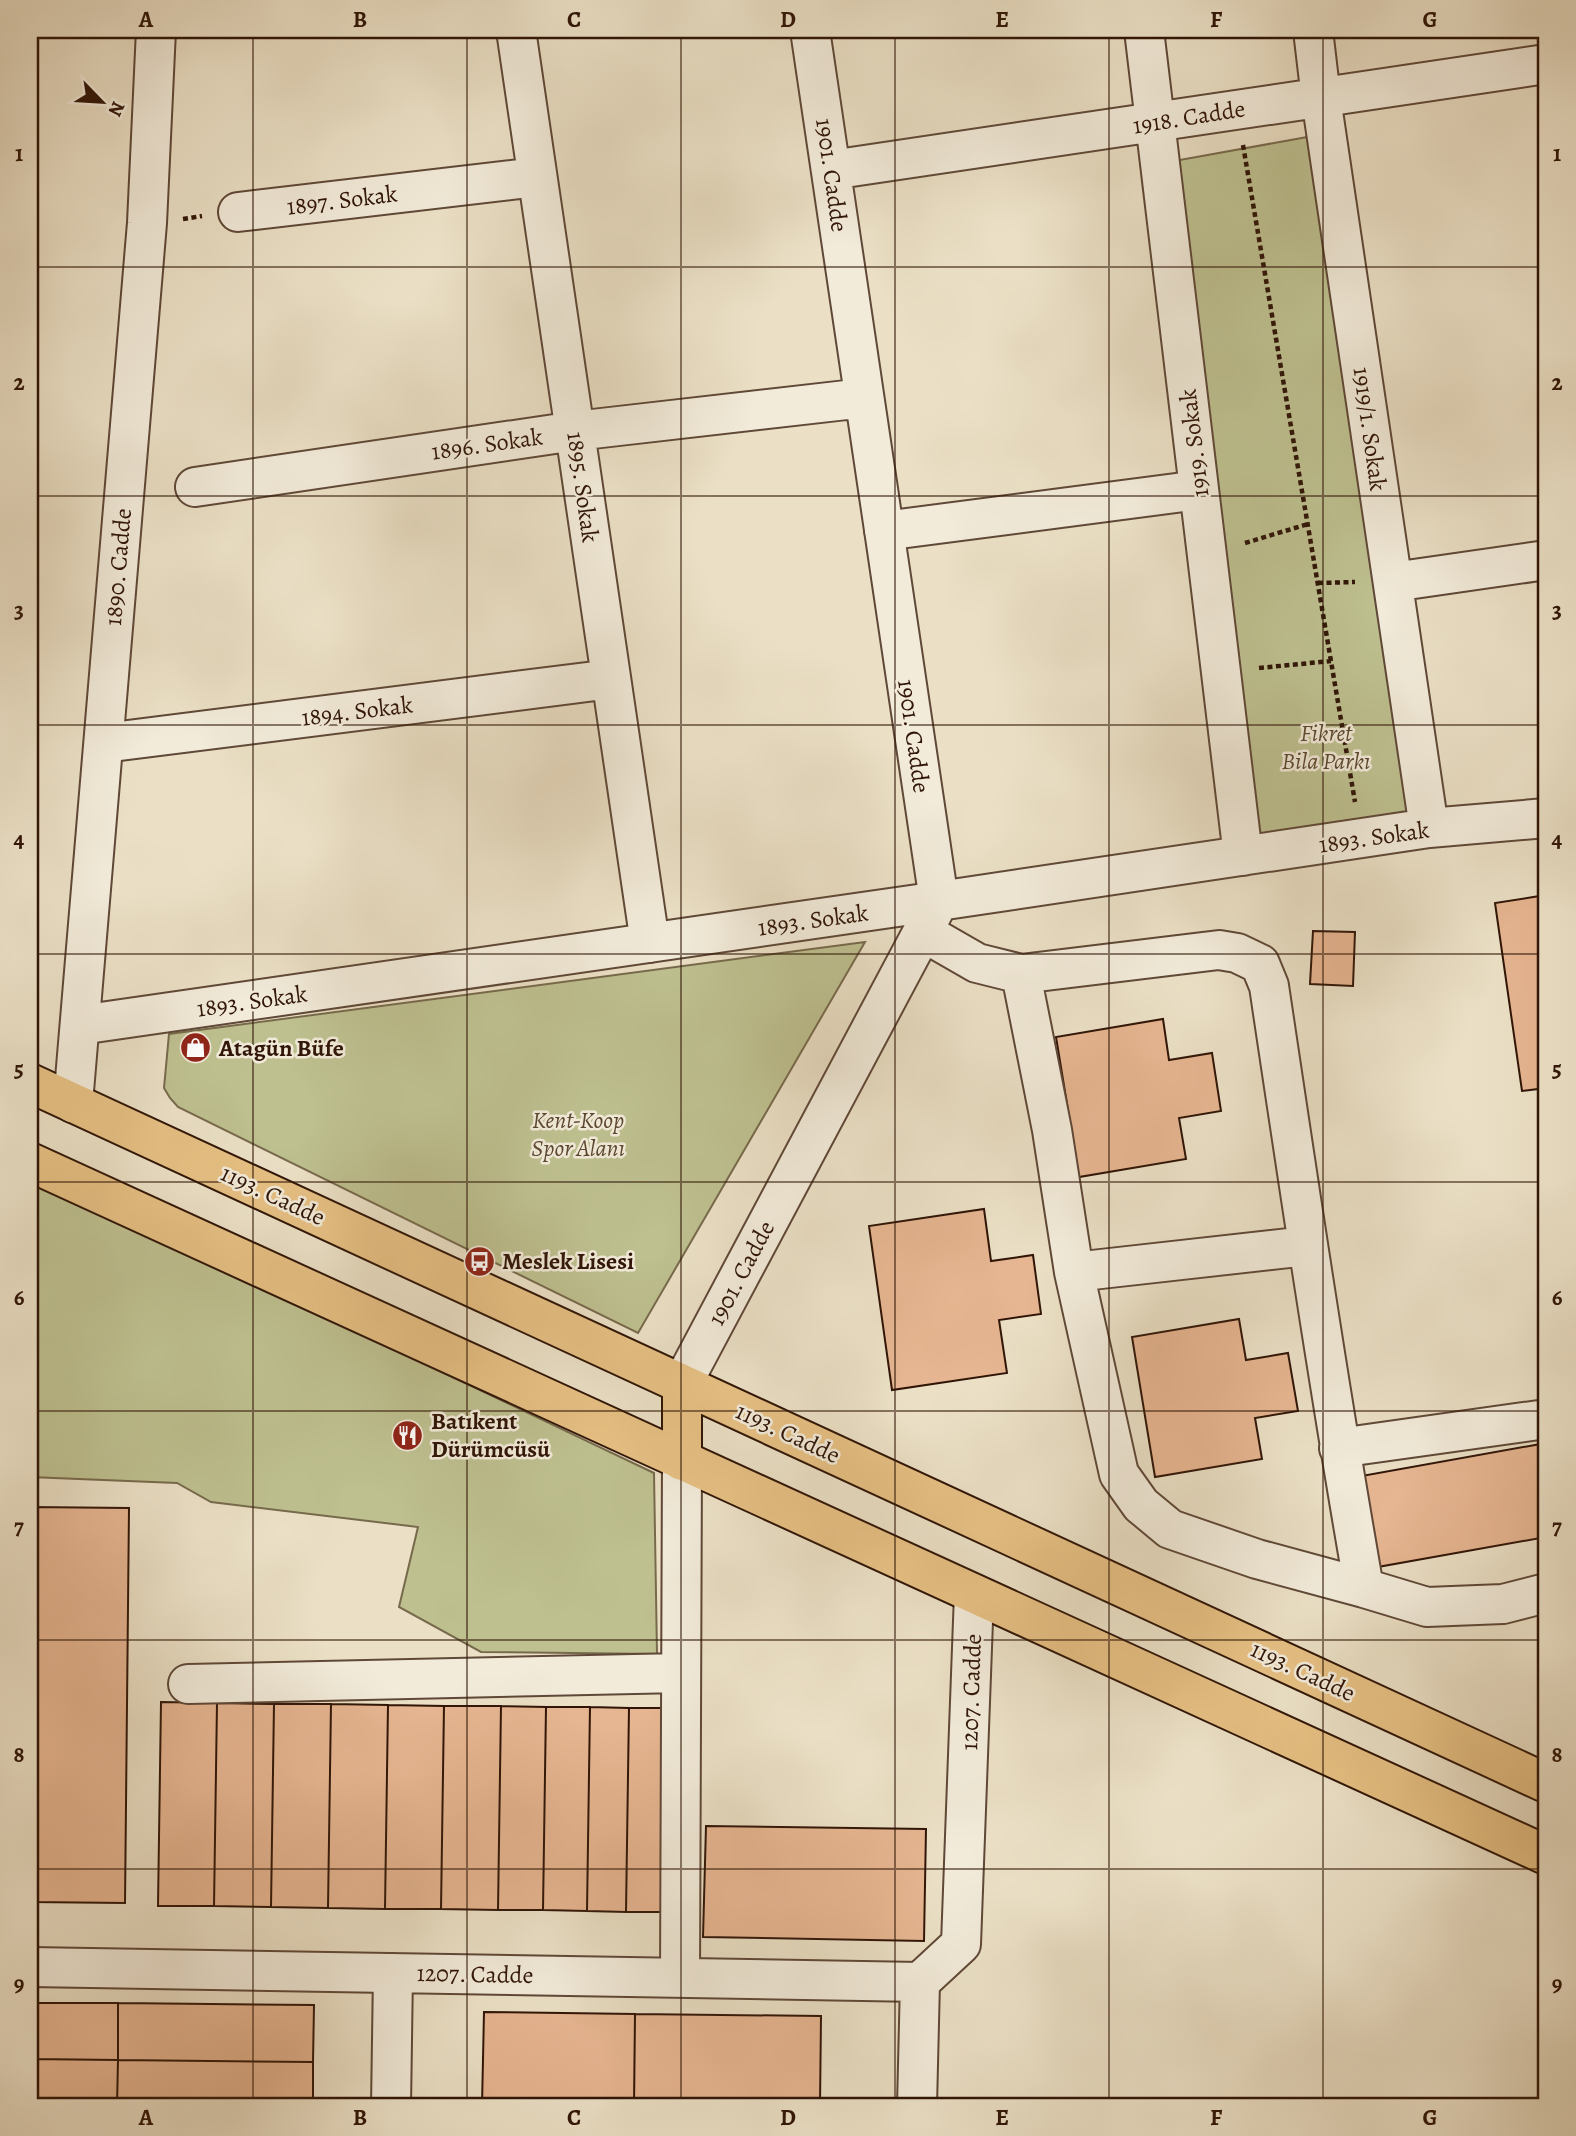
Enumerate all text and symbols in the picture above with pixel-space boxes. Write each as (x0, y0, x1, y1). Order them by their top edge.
text: A (138, 4, 154, 35)
text: B (353, 4, 367, 35)
text: C (567, 4, 581, 35)
text: D (780, 4, 796, 35)
text: E (995, 4, 1009, 35)
text: F (1210, 4, 1223, 35)
text: G (1422, 4, 1438, 35)
north arrow (66, 66, 136, 136)
street label: 1918. Cadde (1131, 92, 1247, 142)
text: N (102, 97, 131, 121)
street label: 1901. Cadde (808, 116, 856, 234)
text: 1 (15, 138, 23, 169)
text: 1 (1553, 138, 1561, 169)
street label: 1897. Sokak (285, 177, 399, 223)
street label: 1919/1. Sokak (1345, 365, 1395, 493)
text: 2 (13, 367, 25, 398)
text: 2 (1551, 367, 1563, 398)
street label: 1919. Sokak (1171, 387, 1216, 499)
street label: 1896. Sokak (429, 420, 545, 468)
street label: 1895. Sokak (559, 430, 607, 544)
street label: 1890. Cadde (97, 507, 139, 627)
text: 3 (14, 595, 24, 626)
text: 3 (1552, 595, 1562, 626)
street label: 1901. Cadde (890, 677, 938, 795)
street label: 1894. Sokak (299, 688, 415, 734)
park label: Fikret Bila Parkı (1282, 717, 1370, 777)
street label: 1893. Sokak (1317, 813, 1431, 861)
text: 4 (14, 824, 25, 855)
text: 4 (1552, 824, 1563, 855)
street label: 1893. Sokak (756, 896, 870, 944)
street label: 1893. Sokak (195, 977, 309, 1025)
shop icon: Atagün Büfe (179, 1031, 213, 1065)
place label: Atagün Büfe (218, 1032, 344, 1064)
text: 5 (14, 1053, 24, 1084)
text: 5 (1552, 1053, 1562, 1084)
park label: Kent-Koop Spor Alanı (531, 1104, 625, 1164)
street label: 1193. Cadde (216, 1157, 330, 1233)
street label: 1901. Cadde (700, 1215, 782, 1331)
bus stop icon: Meslek Lisesi (462, 1244, 496, 1278)
place label: Meslek Lisesi (502, 1245, 634, 1277)
text: 6 (14, 1282, 25, 1313)
text: 6 (1552, 1282, 1563, 1313)
street label: 1193. Cadde (731, 1395, 845, 1471)
place label: Batıkent Dürümcüsü (431, 1405, 551, 1465)
restaurant icon: Batıkent Dürümcüsü (391, 1418, 425, 1452)
text: 7 (14, 1511, 24, 1542)
text: 7 (1552, 1511, 1562, 1542)
street label: 1207. Cadde (953, 1633, 989, 1751)
street label: 1193. Cadde (1246, 1633, 1360, 1709)
text: 8 (13, 1739, 25, 1770)
text: 8 (1551, 1739, 1563, 1770)
street label: 1207. Cadde (416, 1957, 534, 1991)
text: 9 (14, 1968, 24, 1999)
text: 9 (1552, 1968, 1562, 1999)
text: A (138, 2102, 154, 2133)
text: B (353, 2102, 367, 2133)
text: C (567, 2102, 581, 2133)
text: D (780, 2102, 796, 2133)
text: E (995, 2102, 1009, 2133)
text: F (1210, 2102, 1223, 2133)
text: G (1422, 2102, 1438, 2133)

